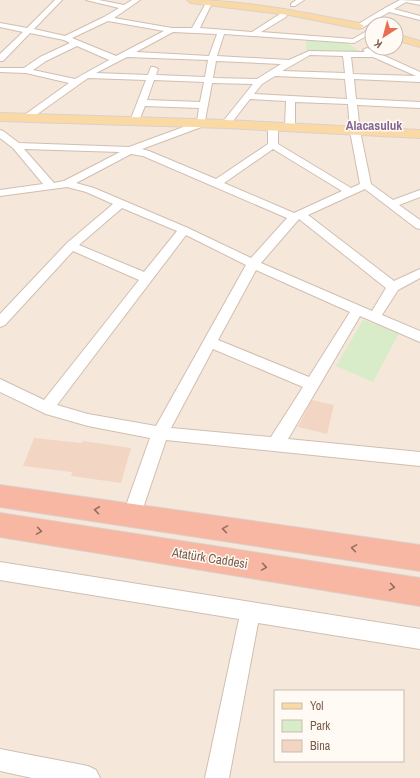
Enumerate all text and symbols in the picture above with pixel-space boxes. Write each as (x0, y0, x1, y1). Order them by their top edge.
north arrow (364, 16, 404, 56)
text: K (371, 36, 385, 52)
district label: Alacasuluk (346, 117, 402, 134)
one-way arrow (94, 506, 100, 515)
one-way arrow (222, 525, 228, 534)
one-way arrow (35, 526, 42, 535)
street label: Atatürk Caddesi (170, 543, 249, 572)
one-way arrow (351, 544, 357, 553)
one-way arrow (261, 562, 267, 571)
one-way arrow (389, 582, 395, 591)
legend (274, 690, 404, 762)
text: Yol (310, 698, 323, 714)
text: Park (310, 718, 330, 734)
text: Bina (310, 738, 331, 754)

